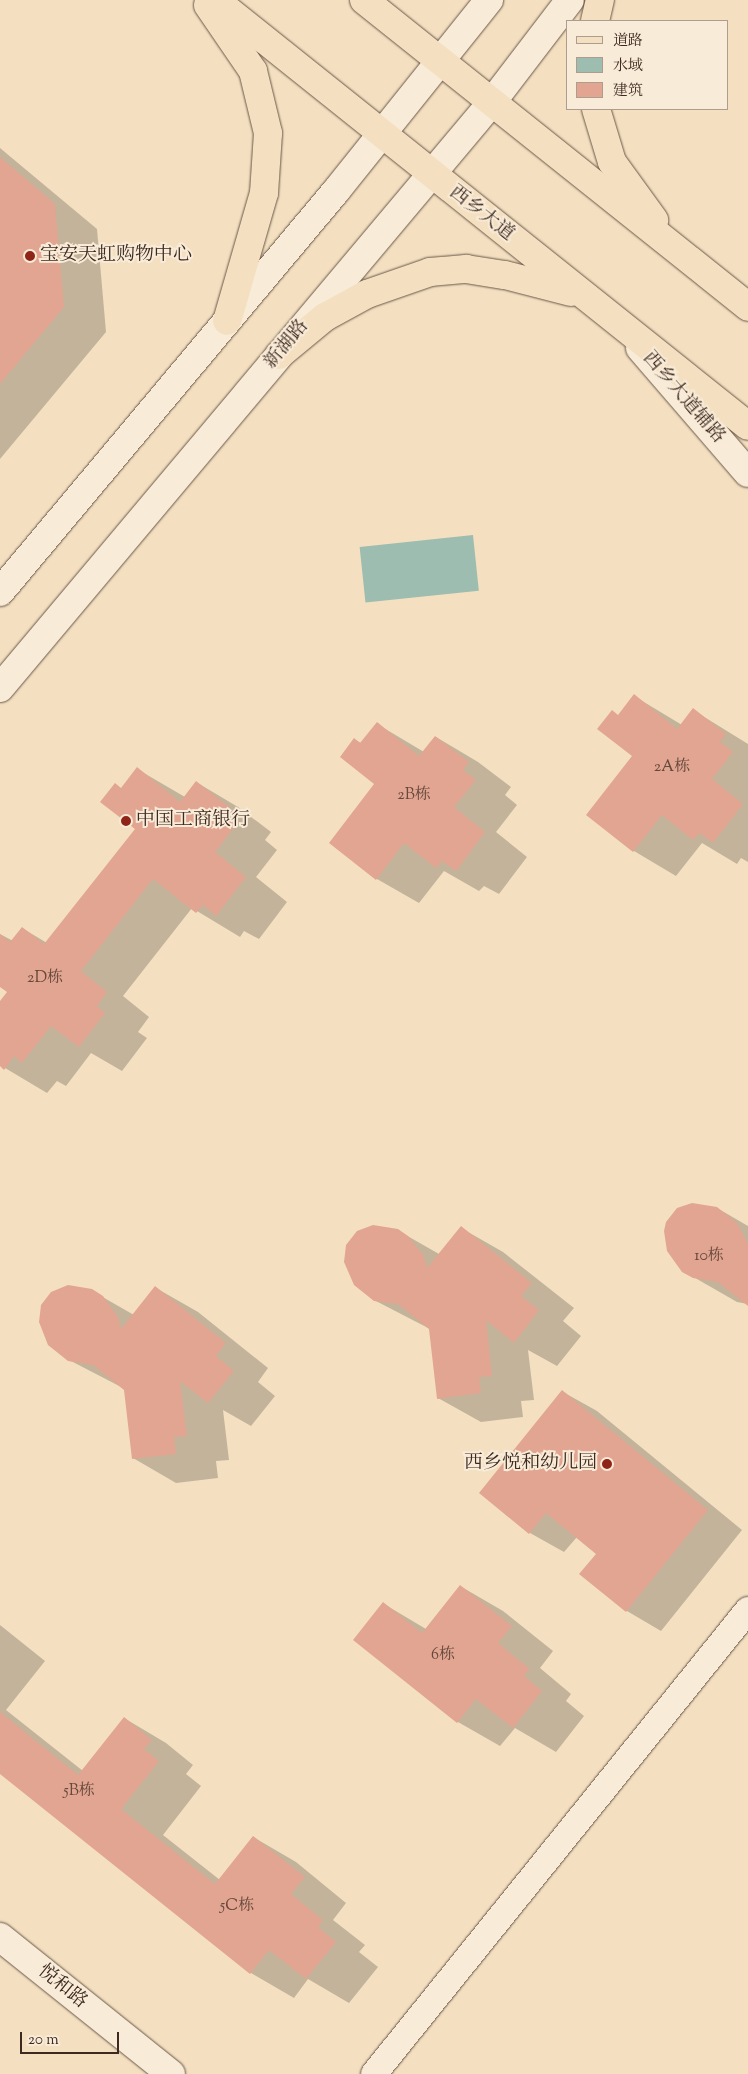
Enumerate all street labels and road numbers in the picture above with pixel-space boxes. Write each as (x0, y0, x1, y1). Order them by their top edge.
street label: 西乡大道 (444, 182, 518, 246)
street label: 新湖路 (260, 316, 314, 374)
street label: 西乡大道辅路 (637, 348, 729, 448)
street label: 悦和路 (33, 1960, 91, 2014)

